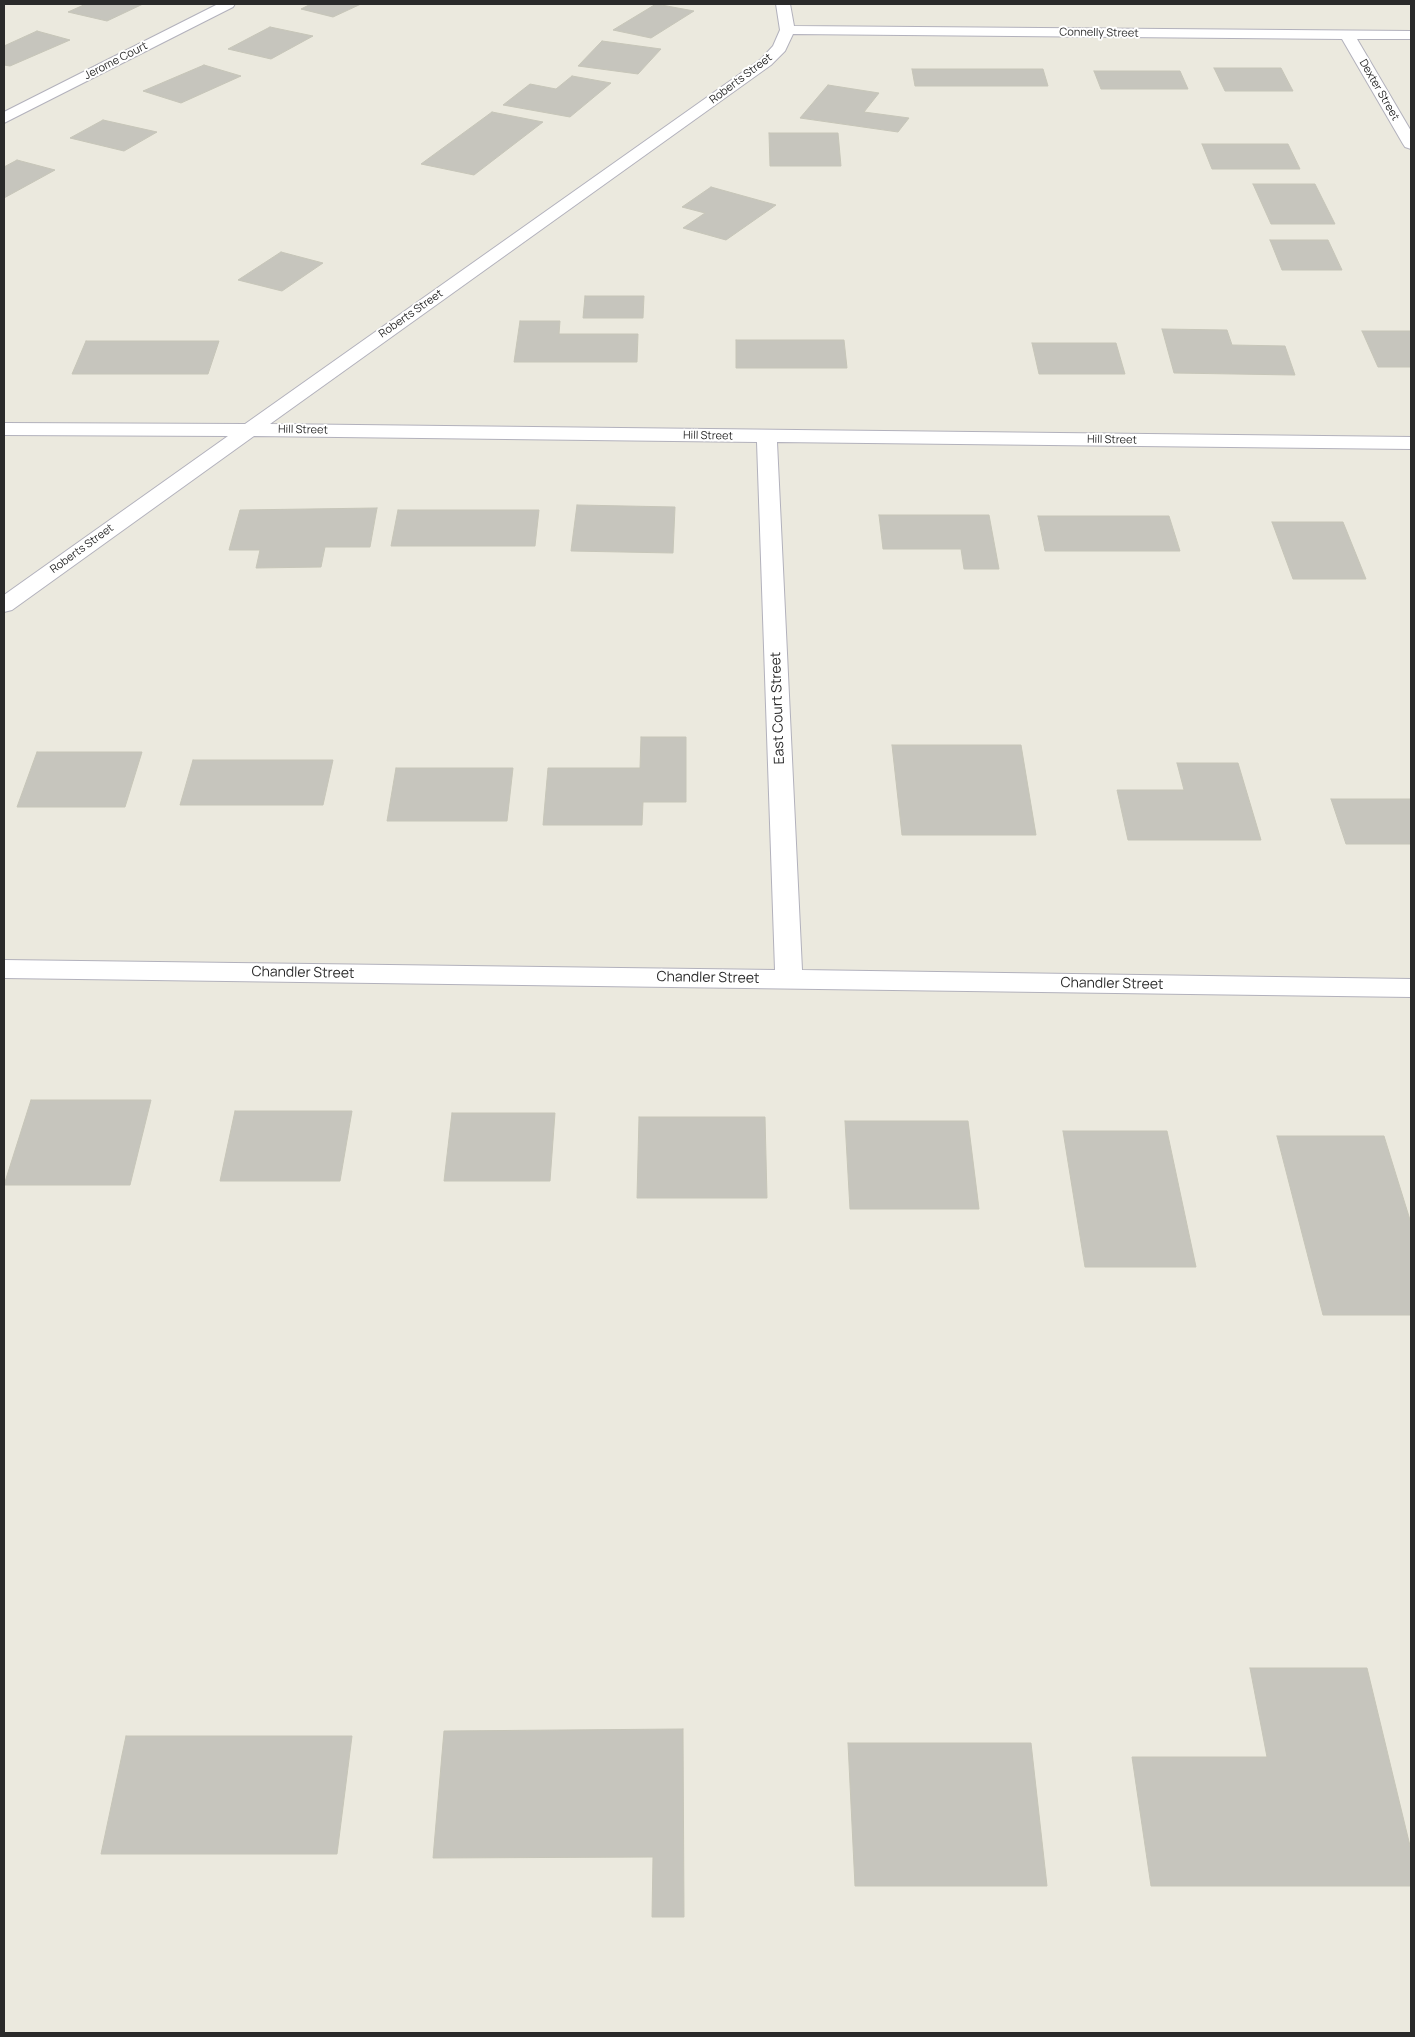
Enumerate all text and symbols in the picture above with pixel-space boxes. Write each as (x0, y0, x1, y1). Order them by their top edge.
street label: Connelly Street (1059, 26, 1139, 40)
street label: Jerome Court (82, 39, 150, 83)
street label: Roberts Street (707, 51, 775, 107)
street label: Dexter Street (1356, 57, 1402, 123)
street label: Roberts Street (376, 287, 446, 341)
street label: Hill Street (278, 423, 328, 437)
street label: Hill Street (683, 429, 733, 443)
street label: Hill Street (1087, 433, 1137, 447)
street label: Roberts Street (48, 522, 116, 576)
street label: East Court Street (768, 651, 788, 765)
street label: Chandler Street (251, 964, 355, 982)
street label: Chandler Street (656, 969, 760, 987)
street label: Chandler Street (1060, 975, 1164, 993)

